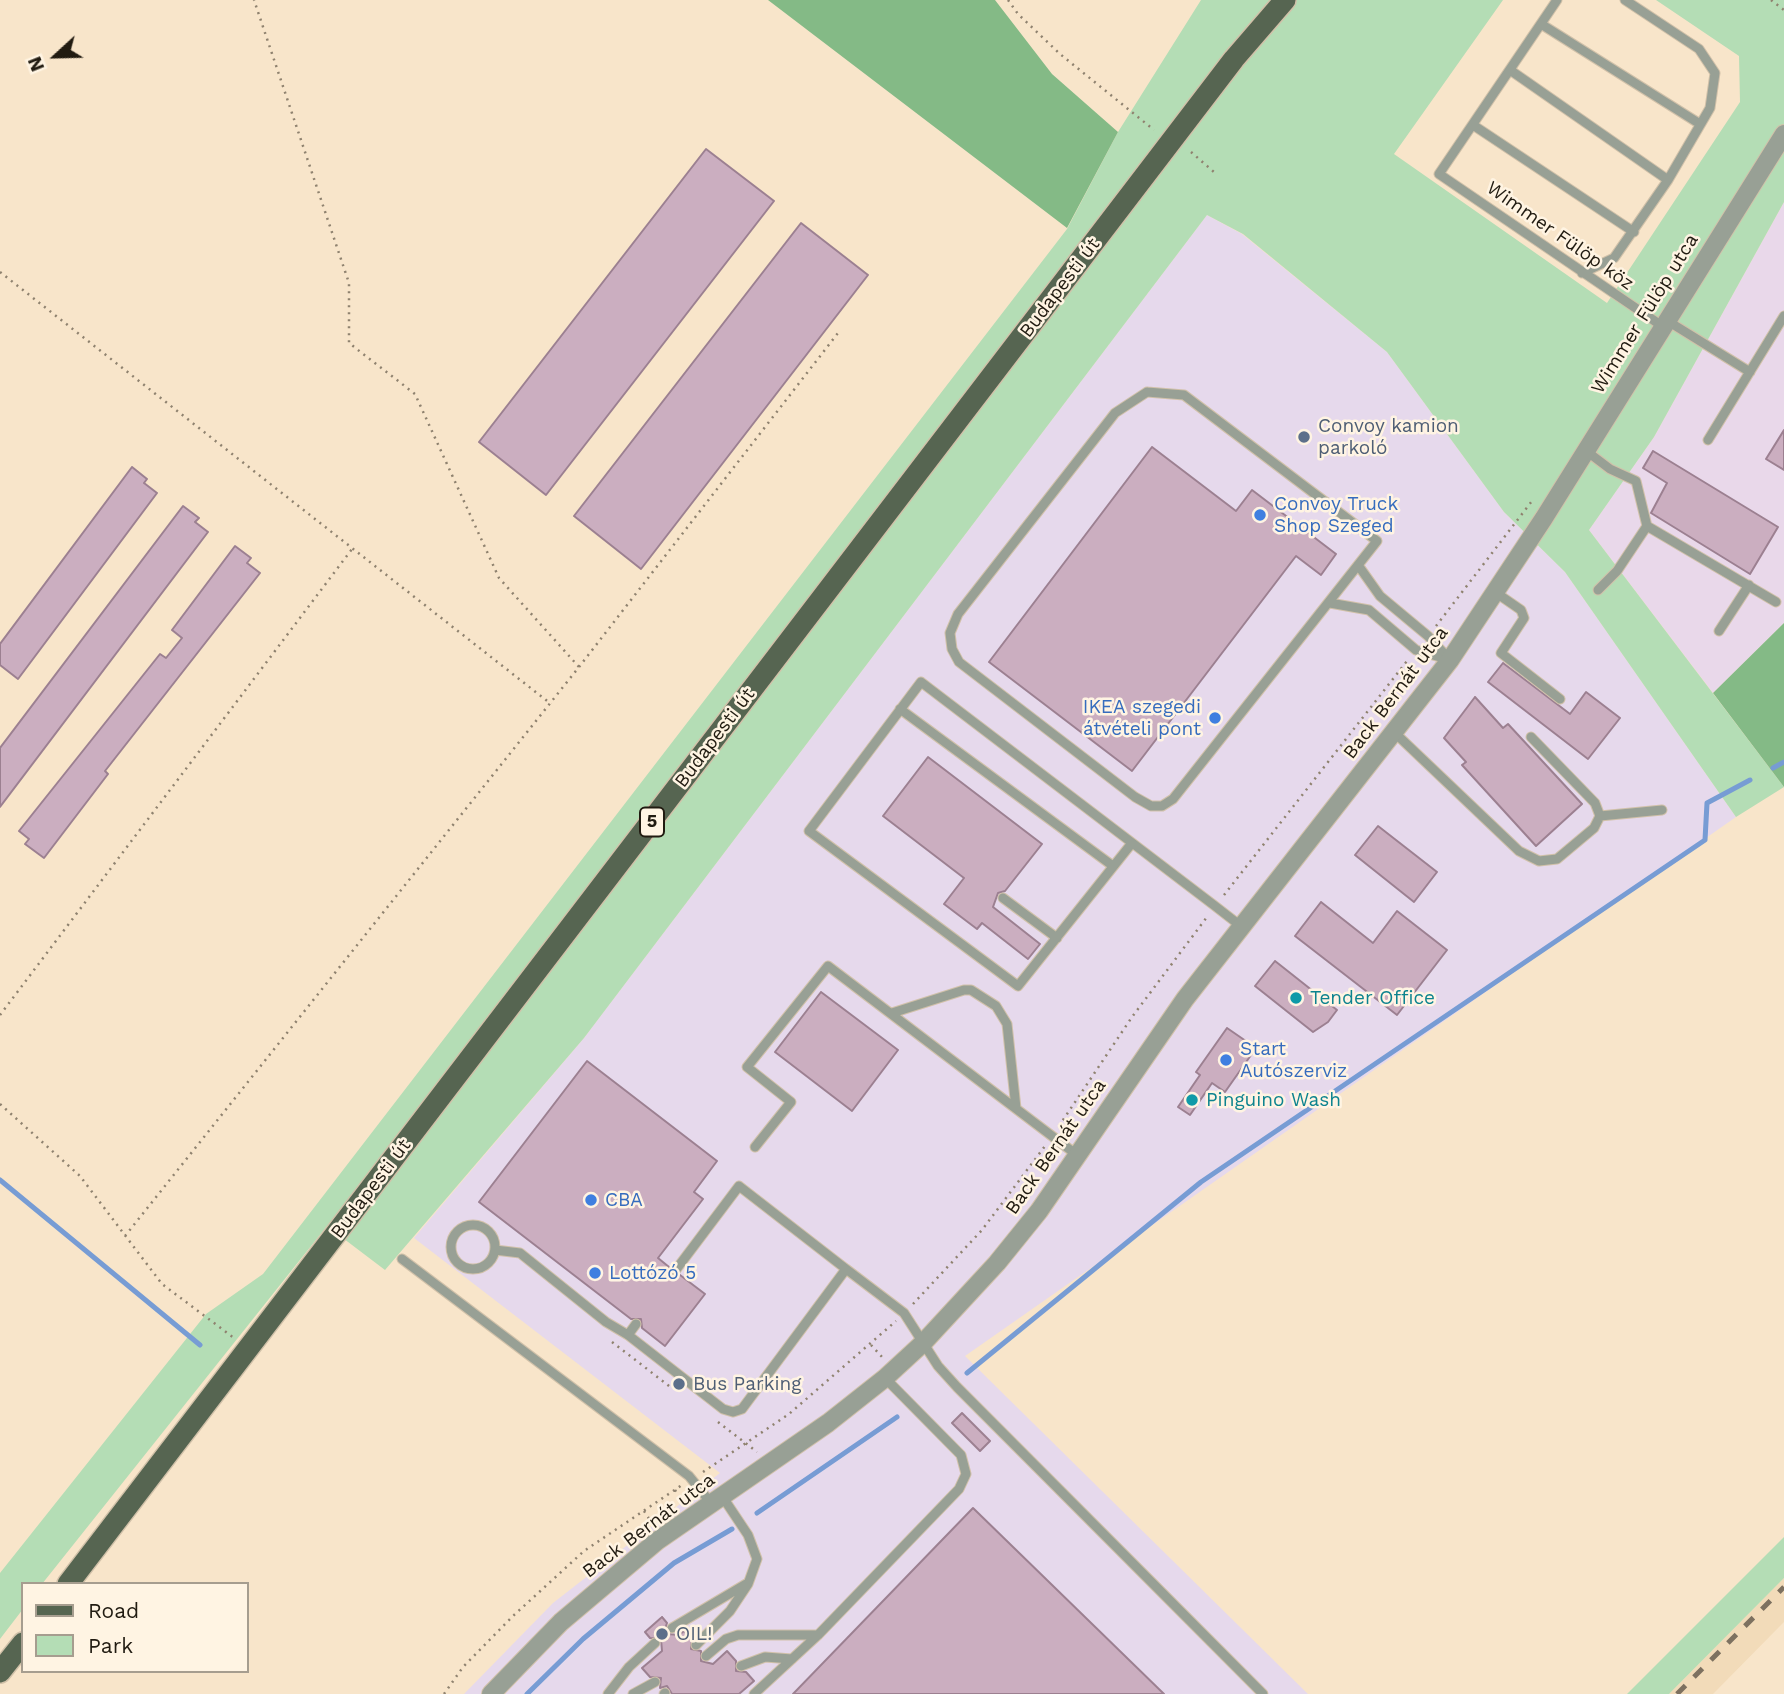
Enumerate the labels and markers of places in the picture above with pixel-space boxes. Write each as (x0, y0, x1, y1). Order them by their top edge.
place label: Convoy kamion parkoló (1318, 415, 1459, 459)
marker: Convoy kamion parkoló (1296, 429, 1312, 445)
place label: Convoy Truck Shop Szeged (1274, 493, 1398, 537)
marker: Convoy Truck Shop Szeged (1252, 507, 1268, 523)
place label: IKEA szegedi átvételi pont (1083, 696, 1201, 740)
marker: IKEA szegedi átvételi pont (1207, 710, 1223, 726)
place label: Tender Office (1310, 987, 1435, 1009)
marker: Tender Office (1288, 990, 1304, 1006)
place label: Start Autószerviz (1240, 1038, 1347, 1082)
marker: Start Autószerviz (1218, 1052, 1234, 1068)
place label: Pinguino Wash (1206, 1089, 1341, 1111)
marker: Pinguino Wash (1184, 1092, 1200, 1108)
place label: CBA (605, 1189, 643, 1211)
marker: CBA (583, 1192, 599, 1208)
place label: Lottózó 5 (609, 1262, 696, 1284)
marker: Lottózó 5 (587, 1265, 603, 1281)
place label: Bus Parking (693, 1373, 801, 1395)
marker: Bus Parking (671, 1376, 687, 1392)
place label: OIL! (676, 1623, 712, 1645)
marker: OIL! (654, 1626, 670, 1642)

